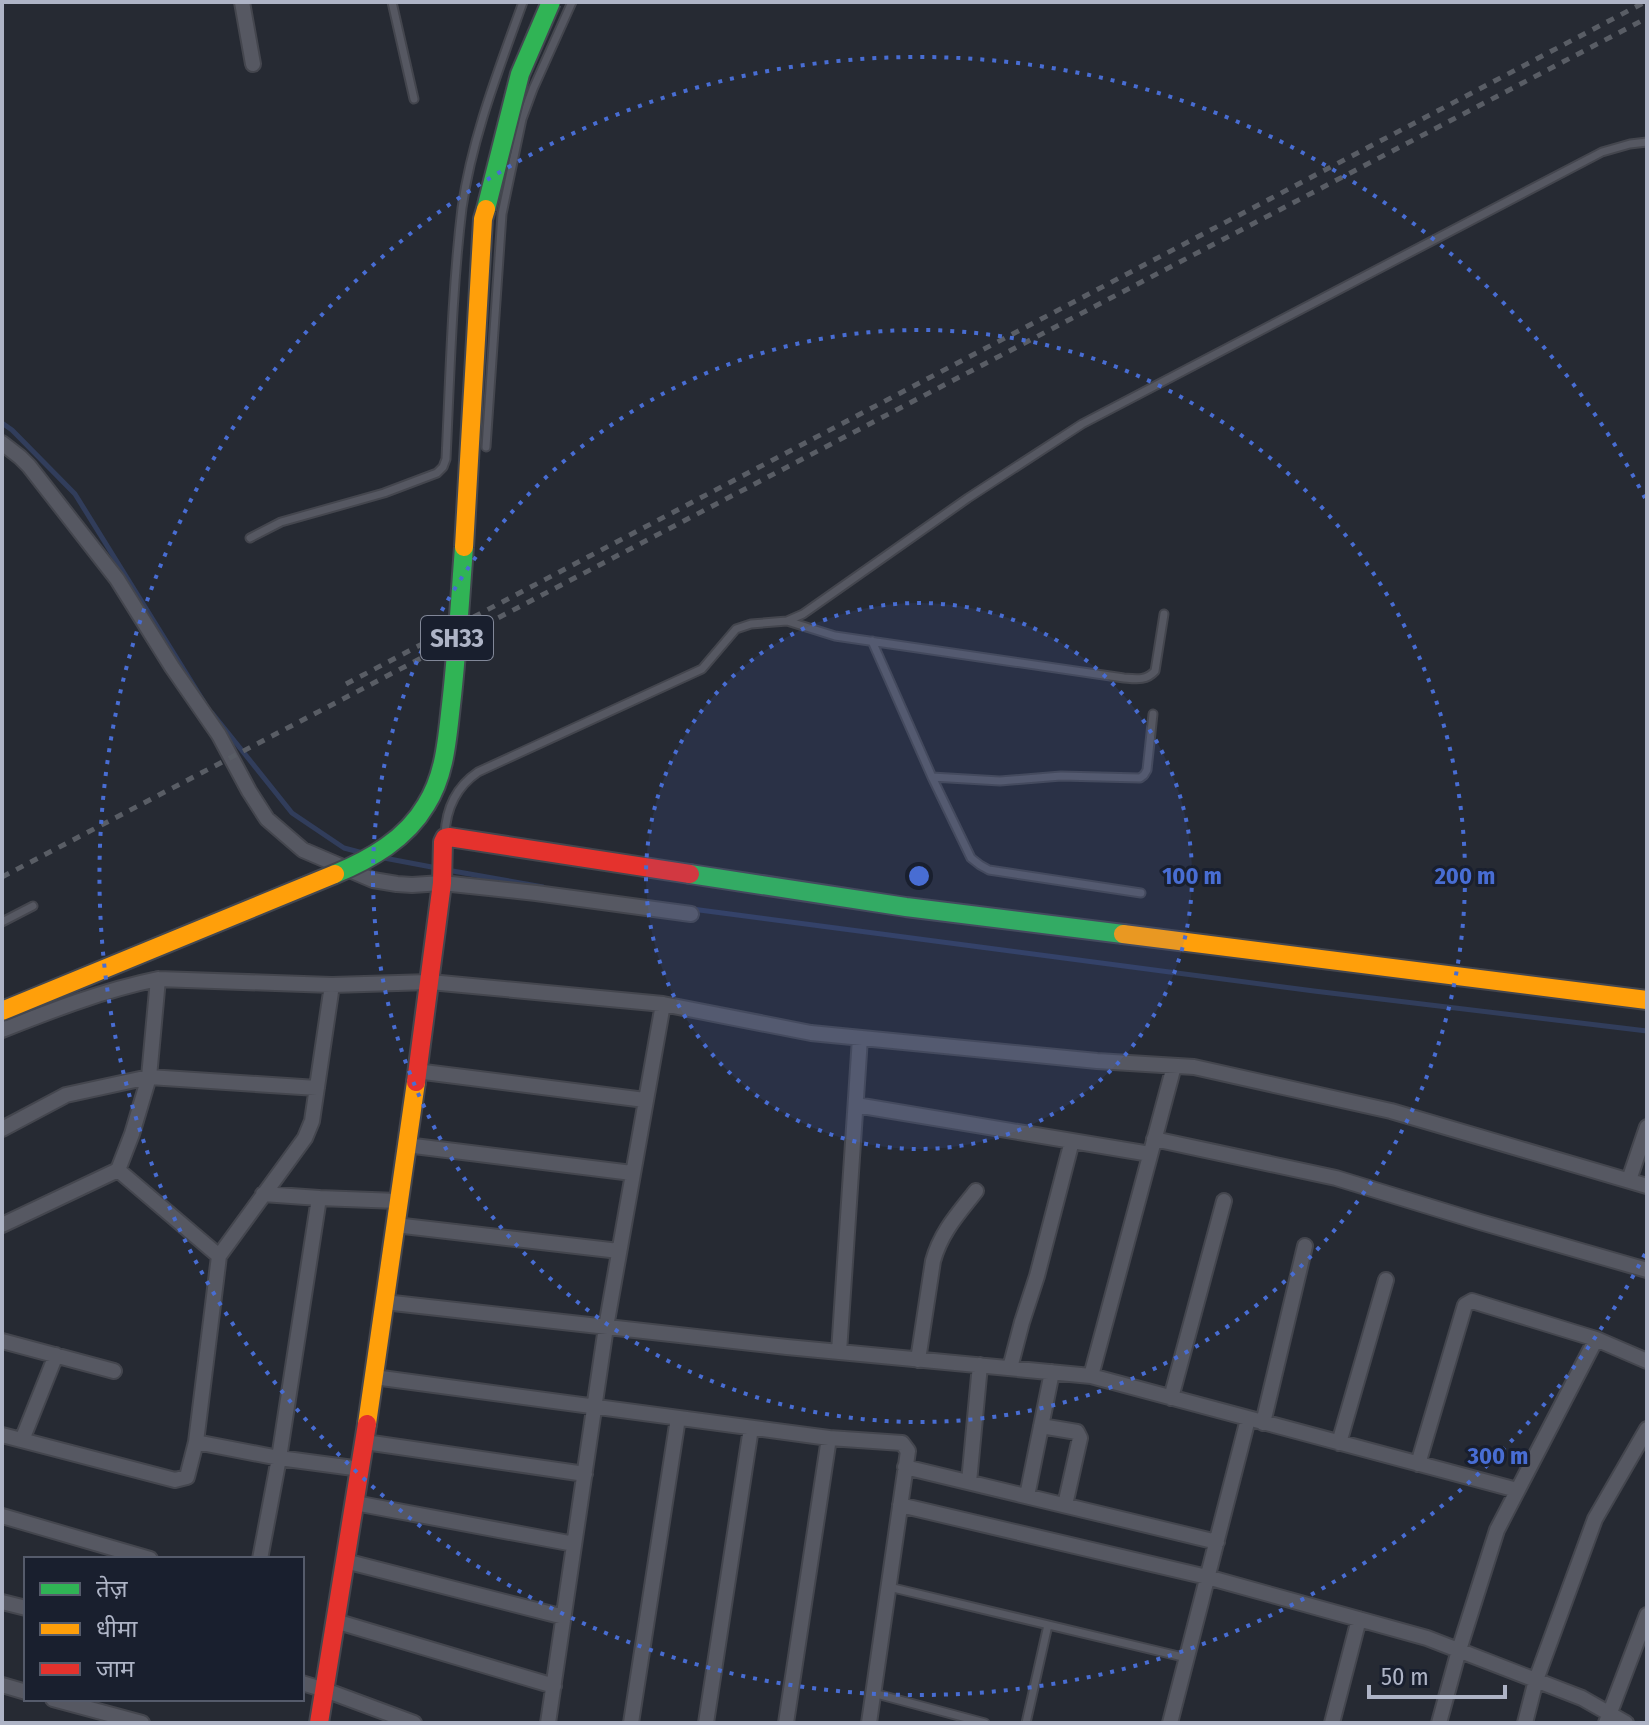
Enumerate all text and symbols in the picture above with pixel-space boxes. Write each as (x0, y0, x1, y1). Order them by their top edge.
road number: SH33 (421, 616, 493, 660)
centre of rings (905, 862, 933, 890)
text: 100 m (1162, 862, 1222, 890)
text: 200 m (1434, 862, 1495, 890)
text: 300 m (1467, 1442, 1528, 1470)
legend (24, 1557, 304, 1701)
text: तेज़ (96, 1575, 129, 1603)
text: धीमा (96, 1615, 138, 1643)
scale bar (1369, 1649, 1505, 1699)
text: जाम (96, 1655, 135, 1683)
text: 50 m (1381, 1663, 1429, 1691)

